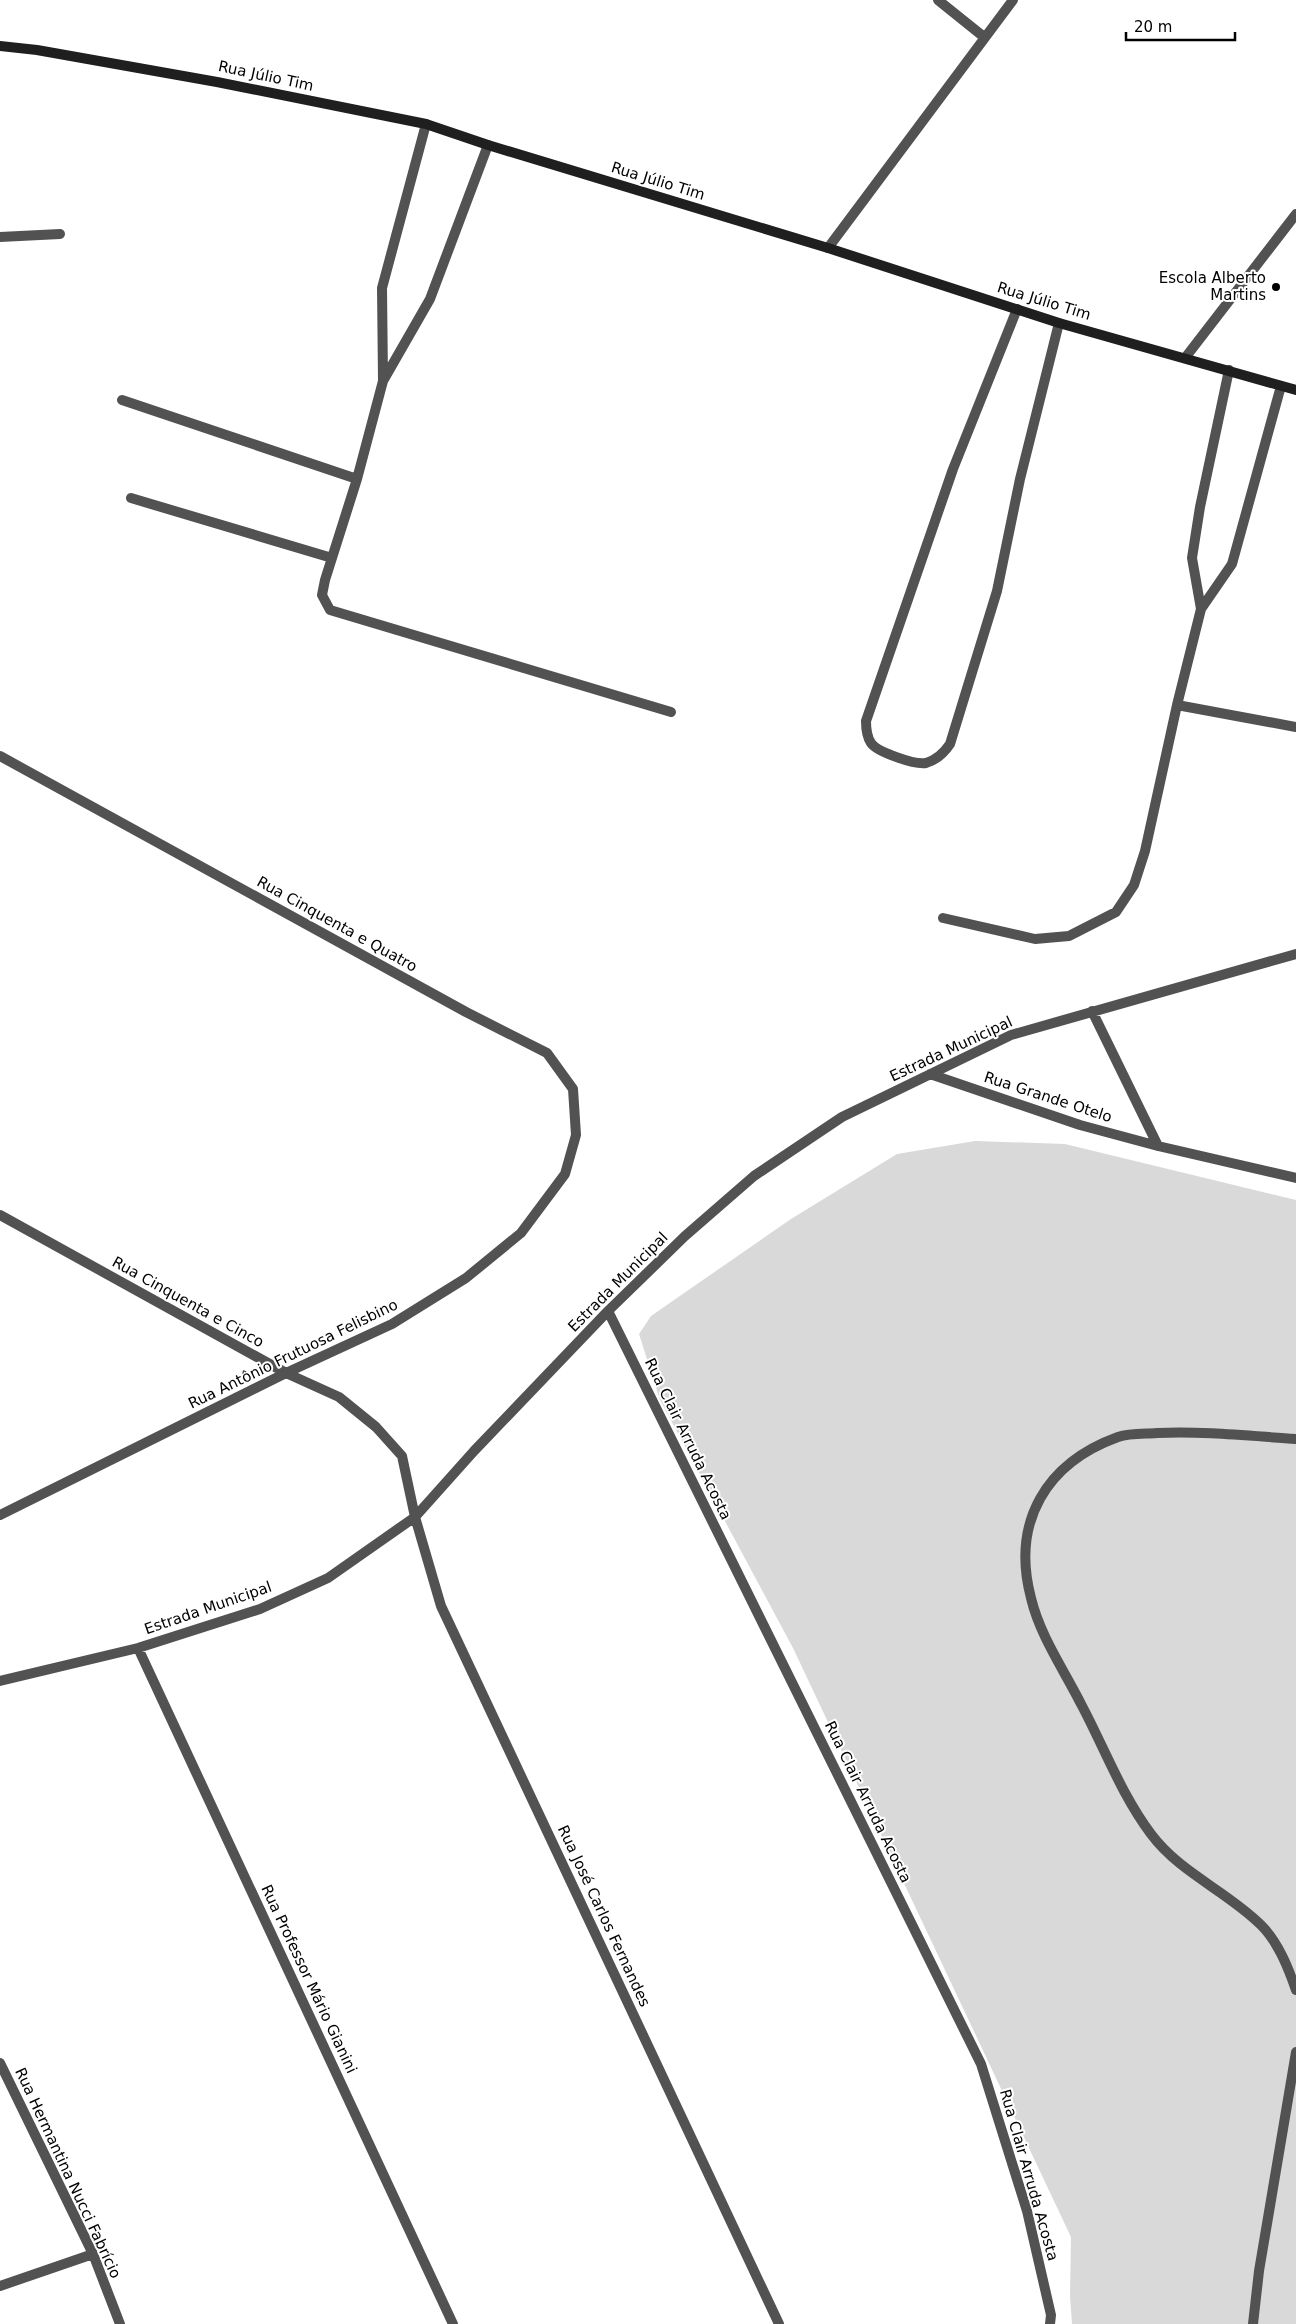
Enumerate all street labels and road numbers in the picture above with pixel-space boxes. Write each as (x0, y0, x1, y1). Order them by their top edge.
street label: Rua Júlio Tim (217, 57, 315, 95)
street label: Rua Júlio Tim (609, 158, 707, 204)
street label: Rua Júlio Tim (995, 278, 1093, 324)
street label: Rua Cinquenta e Quatro (254, 872, 420, 976)
street label: Estrada Municipal (887, 1013, 1015, 1085)
street label: Rua Grande Otelo (982, 1068, 1114, 1126)
street label: Estrada Municipal (564, 1228, 672, 1336)
street label: Rua Cinquenta e Cinco (109, 1253, 267, 1351)
street label: Rua Antônio Frutuosa Felisbino (185, 1295, 401, 1413)
street label: Rua Clair Arruda Acosta (641, 1355, 735, 1523)
street label: Estrada Municipal (142, 1578, 274, 1638)
street label: Rua Clair Arruda Acosta (821, 1718, 915, 1886)
street label: Rua José Carlos Fernandes (554, 1822, 654, 2010)
street label: Rua Professor Mário Gianini (257, 1882, 361, 2076)
street label: Rua Hermantina Nucci Fabrício (11, 2065, 125, 2281)
street label: Rua Clair Arruda Acosta (996, 2087, 1062, 2263)

